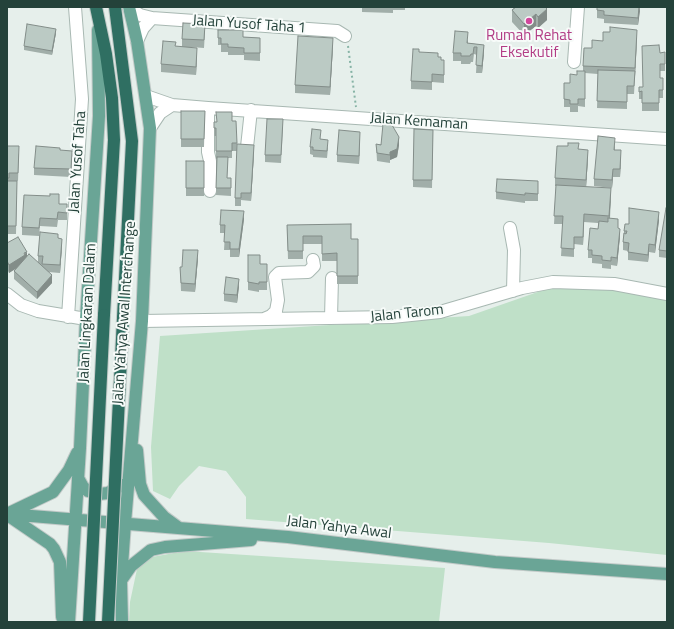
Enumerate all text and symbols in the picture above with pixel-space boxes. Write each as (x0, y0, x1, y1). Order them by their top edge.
street label: Jalan Yusof Taha 1 (192, 12, 306, 38)
marker: Rumah Rehat Eksekutif (524, 16, 534, 26)
place label: Rumah Rehat Eksekutif (486, 27, 572, 62)
street label: Jalan Yusof Taha (65, 110, 91, 214)
street label: Jalan Kemaman (369, 110, 469, 134)
street label: Jalan Yahya Awal Interchange (110, 221, 140, 405)
street label: Jalan Lingkaran Dalam (75, 243, 101, 383)
street label: Jalan Tarom (369, 301, 445, 327)
street label: Jalan Yahya Awal (285, 513, 393, 543)

